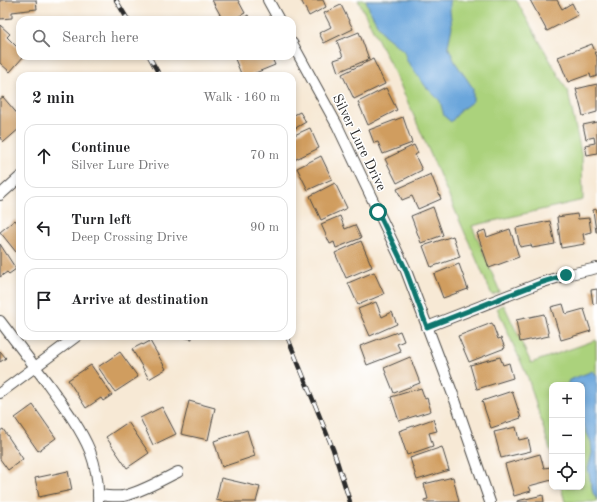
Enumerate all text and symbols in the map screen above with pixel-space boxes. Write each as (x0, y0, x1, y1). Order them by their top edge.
search box (16, 16, 296, 60)
icon: search (30, 27, 52, 49)
text: Search here (62, 31, 139, 46)
text: 2 min (32, 90, 75, 107)
text: Walk · 160 m (203, 91, 280, 104)
street label: Silver Lure Drive (330, 92, 389, 193)
text: Continue (71, 141, 130, 156)
icon: ahead (33, 145, 55, 167)
text: 70 m (250, 149, 279, 162)
text: Silver Lure Drive (71, 159, 169, 172)
route start (369, 203, 387, 221)
text: Turn left (71, 213, 131, 228)
icon: left (33, 217, 55, 239)
text: 90 m (250, 221, 279, 234)
text: Deep Crossing Drive (71, 231, 188, 244)
route end (557, 266, 575, 284)
icon: arrive (33, 289, 55, 311)
text: Arrive at destination (71, 293, 209, 308)
map controls (549, 382, 585, 490)
button: + (549, 382, 585, 418)
button: − (549, 418, 585, 454)
button: locate (549, 454, 585, 490)

